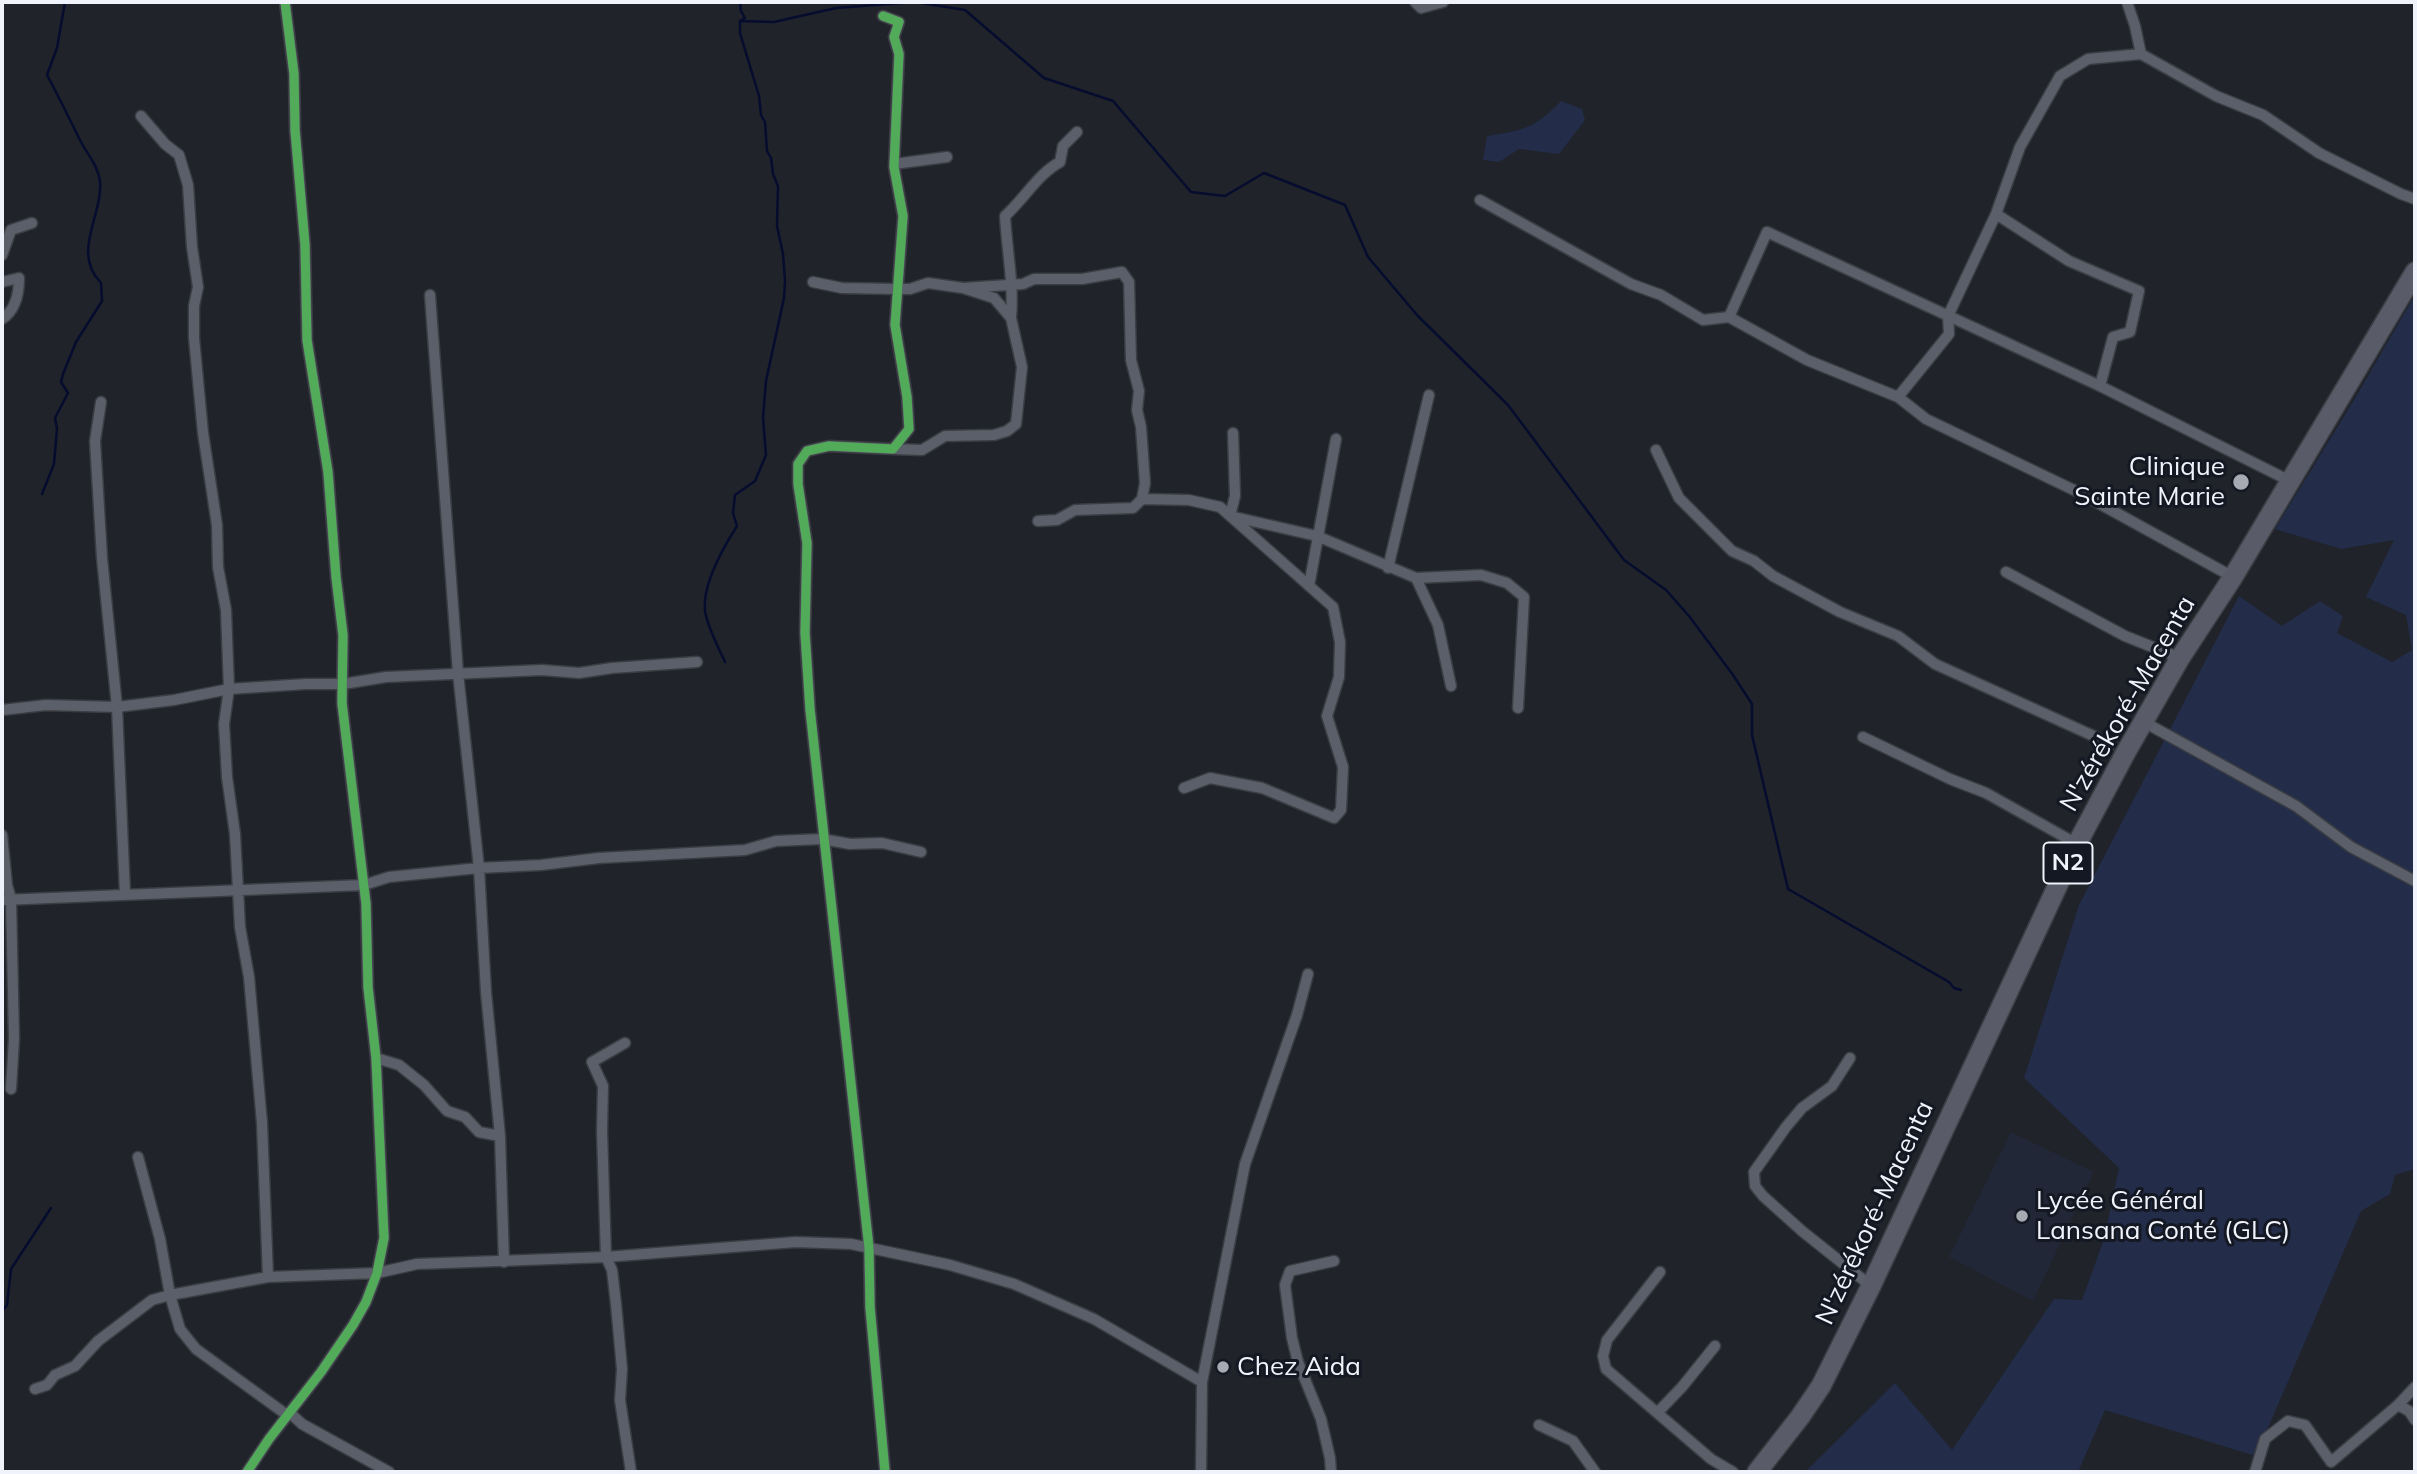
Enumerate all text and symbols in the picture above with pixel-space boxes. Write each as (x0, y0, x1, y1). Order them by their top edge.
place label: Clinique Sainte Marie (2074, 451, 2225, 512)
marker: Clinique Sainte Marie (2231, 472, 2251, 492)
street label: N'zérékoré-Macenta (2054, 591, 2202, 817)
road number: N2 (2044, 842, 2092, 884)
street label: N'zérékoré-Macenta (1809, 1096, 1941, 1330)
place label: Lycée Général Lansana Conté (GLC) (2036, 1185, 2290, 1246)
marker: Lycée Général Lansana Conté (GLC) (2014, 1208, 2030, 1224)
place label: Chez Aida (1237, 1351, 1361, 1383)
marker: Chez Aida (1215, 1359, 1231, 1375)

